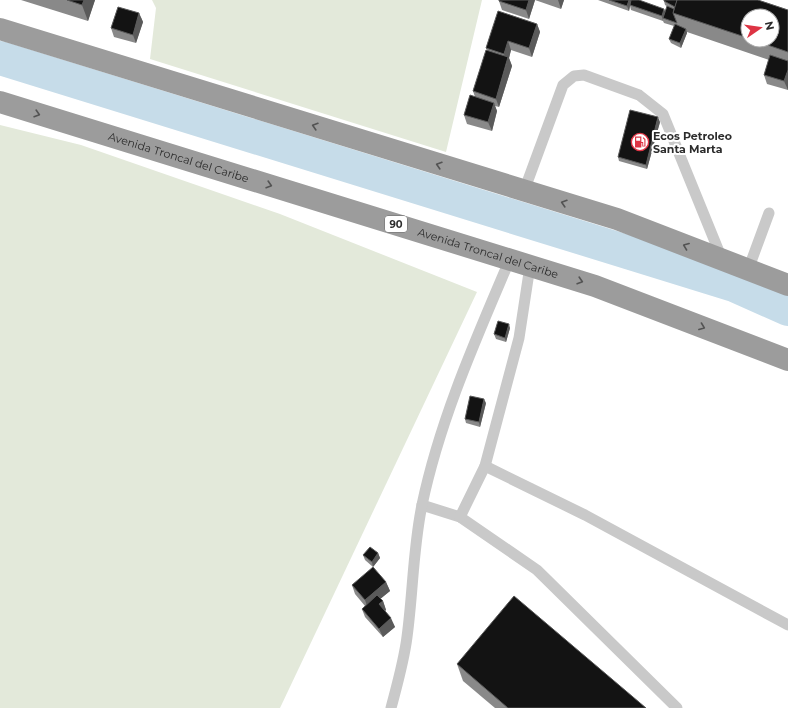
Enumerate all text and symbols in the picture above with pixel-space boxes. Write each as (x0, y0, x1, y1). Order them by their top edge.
north arrow (740, 8, 780, 48)
text: N (762, 20, 778, 32)
one-way arrow (34, 109, 41, 118)
one-way arrow (312, 122, 319, 131)
street label: Avenida Troncal del Caribe (107, 129, 251, 186)
place label: Ecos Petroleo Santa Marta (653, 129, 732, 156)
fuel station icon: Ecos Petroleo Santa Marta (630, 132, 650, 152)
one-way arrow (436, 161, 443, 169)
one-way arrow (265, 180, 272, 189)
one-way arrow (560, 199, 567, 208)
road number: 90 (385, 216, 407, 232)
street label: Avenida Troncal del Caribe (416, 225, 560, 281)
one-way arrow (683, 242, 690, 250)
one-way arrow (576, 276, 583, 285)
one-way arrow (698, 322, 705, 330)

